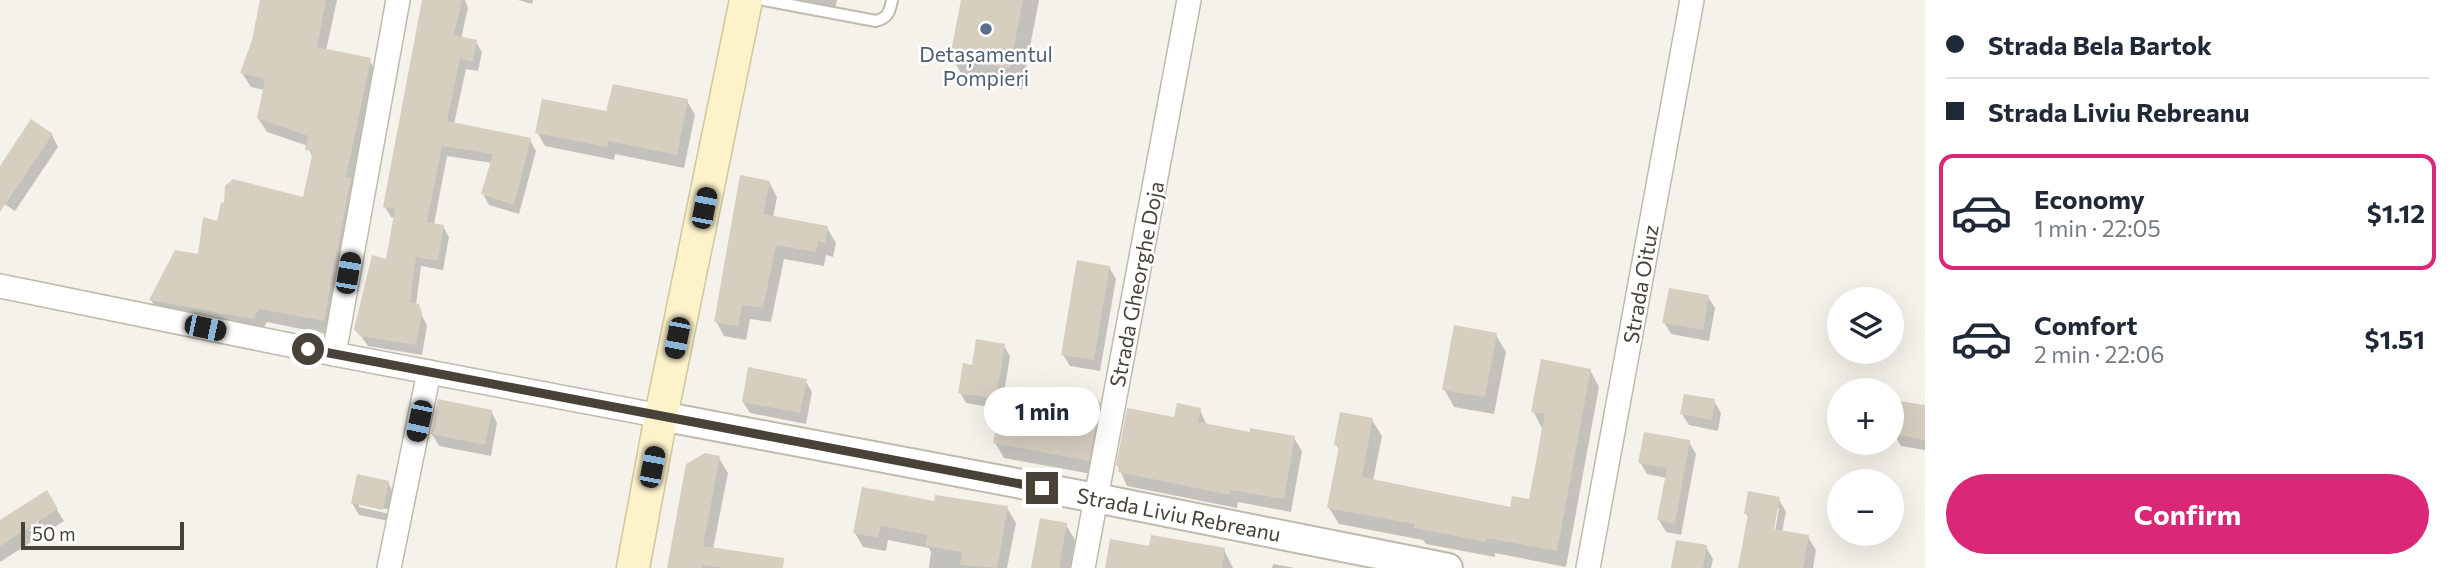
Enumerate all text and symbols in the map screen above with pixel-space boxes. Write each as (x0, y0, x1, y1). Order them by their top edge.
marker: Detașamentul Pompieri (978, 21, 994, 37)
text: Strada Bela Bartok (1988, 29, 2212, 60)
place label: Detașamentul Pompieri (919, 41, 1053, 90)
text: Strada Liviu Rebreanu (1988, 96, 2250, 127)
street label: Strada Gheorghe Doja (1104, 179, 1168, 389)
icon: car (1950, 181, 2013, 244)
text: Economy (2034, 183, 2145, 214)
car (690, 185, 719, 231)
text: $1.12 (2367, 197, 2425, 228)
text: 1 min · 22:05 (2034, 214, 2161, 242)
street label: Strada Oituz (1617, 223, 1663, 345)
car (335, 250, 362, 296)
map controls (1827, 287, 1904, 546)
button: layers (1827, 287, 1904, 364)
icon: car (1950, 307, 2013, 370)
text: Comfort (2034, 309, 2137, 340)
car (183, 313, 228, 343)
car (663, 315, 692, 361)
text: $1.51 (2364, 323, 2425, 354)
route start (292, 333, 324, 365)
text: 2 min · 22:06 (2034, 340, 2164, 368)
button: + (1827, 378, 1904, 455)
callout: 1 min (984, 386, 1100, 435)
text: 1 min (1015, 397, 1069, 425)
car (405, 398, 434, 444)
car (638, 444, 667, 490)
button: − (1827, 469, 1904, 546)
route end (1026, 472, 1058, 504)
button: Confirm (1946, 474, 2429, 554)
street label: Strada Liviu Rebreanu (1075, 482, 1283, 546)
scale bar (21, 519, 184, 551)
text: 50 m (32, 522, 76, 545)

